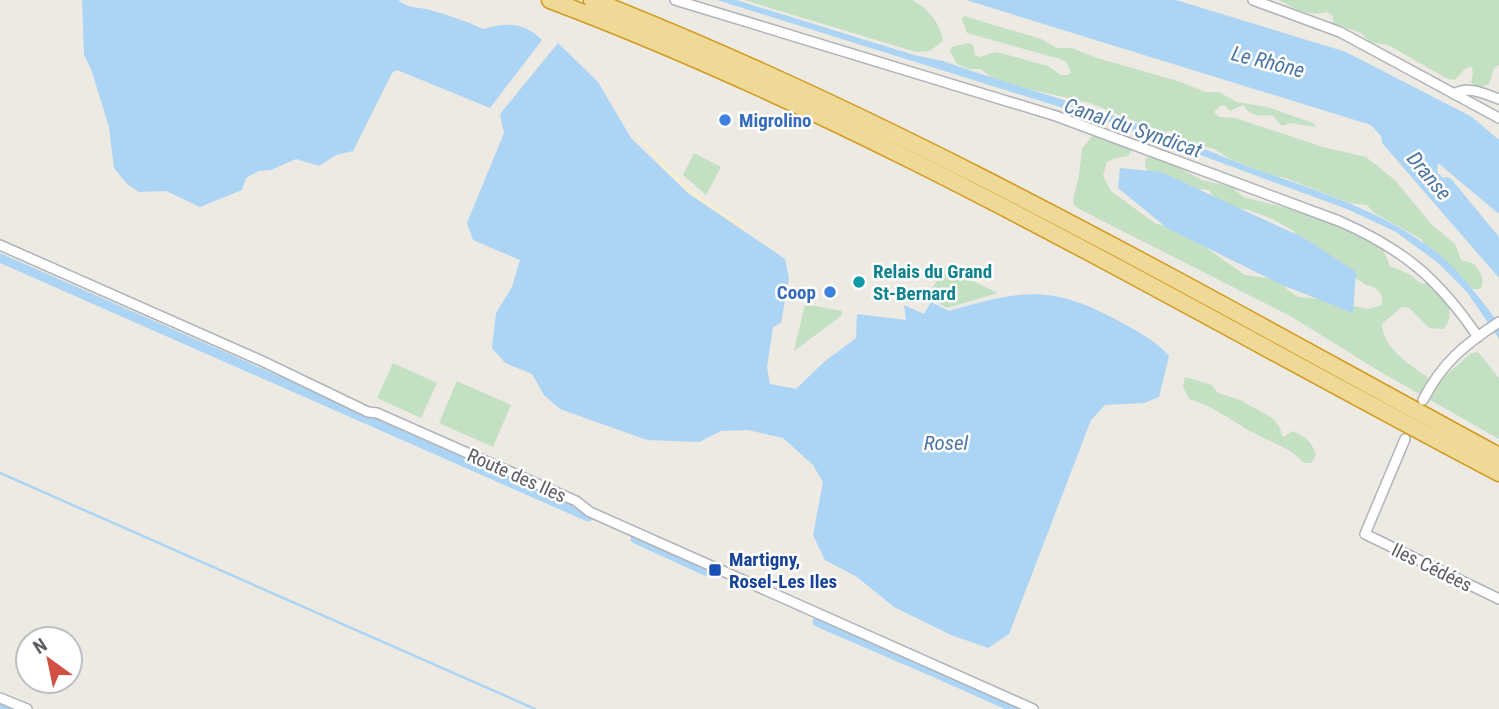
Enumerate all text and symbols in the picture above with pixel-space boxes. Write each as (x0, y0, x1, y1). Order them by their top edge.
water label: Le Rhône (1229, 41, 1307, 83)
water label: Canal du Syndicat (1061, 93, 1206, 163)
place label: Migrolino (739, 109, 812, 132)
marker: Migrolino (717, 112, 733, 128)
water label: Dranse (1402, 147, 1456, 205)
place label: Relais du Grand St-Bernard (873, 260, 992, 305)
marker: Relais du Grand St-Bernard (851, 274, 867, 290)
place label: Coop (777, 281, 816, 304)
marker: Coop (822, 284, 838, 300)
water label: Rosel (924, 431, 969, 455)
street label: Route des Iles (464, 443, 570, 507)
street label: Iles Cédées (1388, 538, 1476, 597)
place label: Martigny, Rosel-Les Iles (729, 548, 837, 593)
marker: Martigny, Rosel-Les Iles (707, 562, 723, 578)
north arrow (14, 625, 84, 695)
text: N (29, 633, 51, 659)

